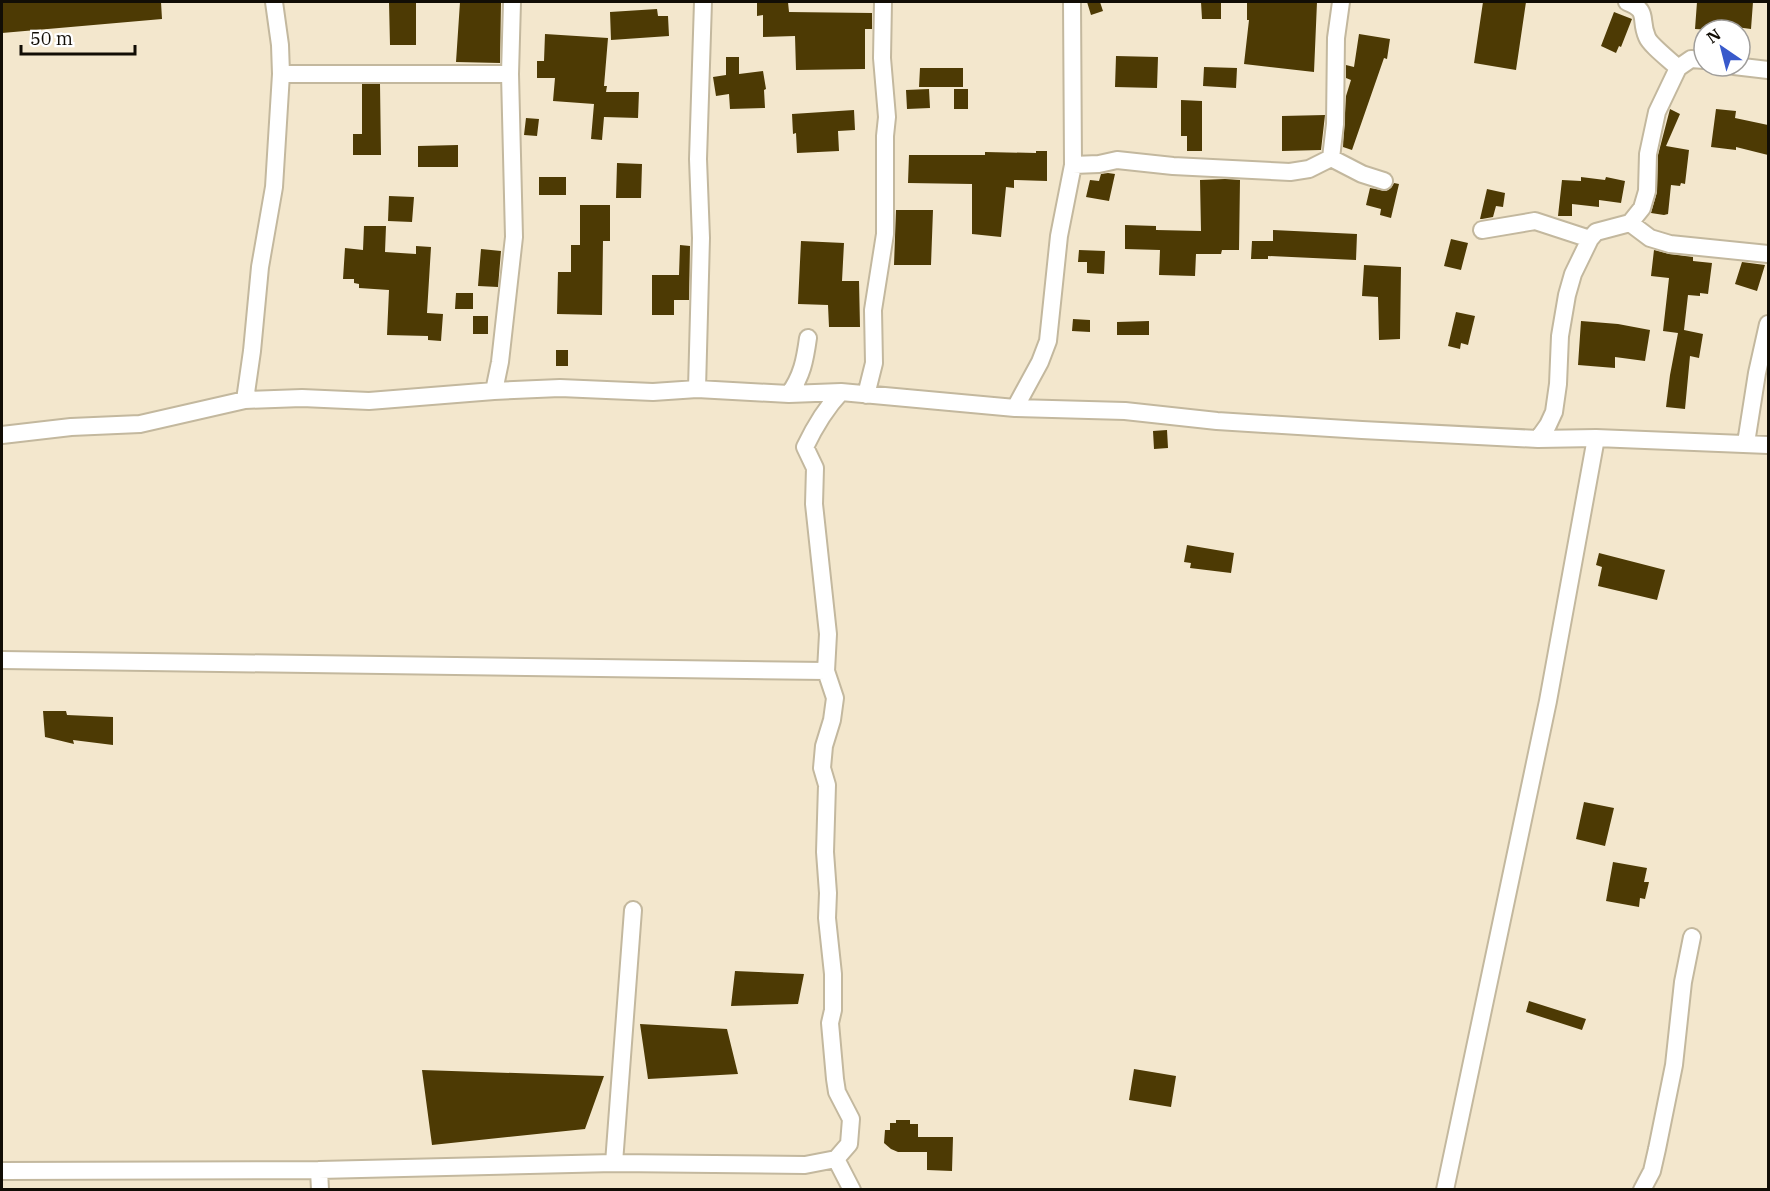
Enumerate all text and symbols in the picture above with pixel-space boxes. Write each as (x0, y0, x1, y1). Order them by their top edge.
scale bar (21, 18, 135, 56)
north arrow (1692, 18, 1752, 78)
text: N (1702, 24, 1724, 48)
text: 50 m (30, 27, 73, 50)

